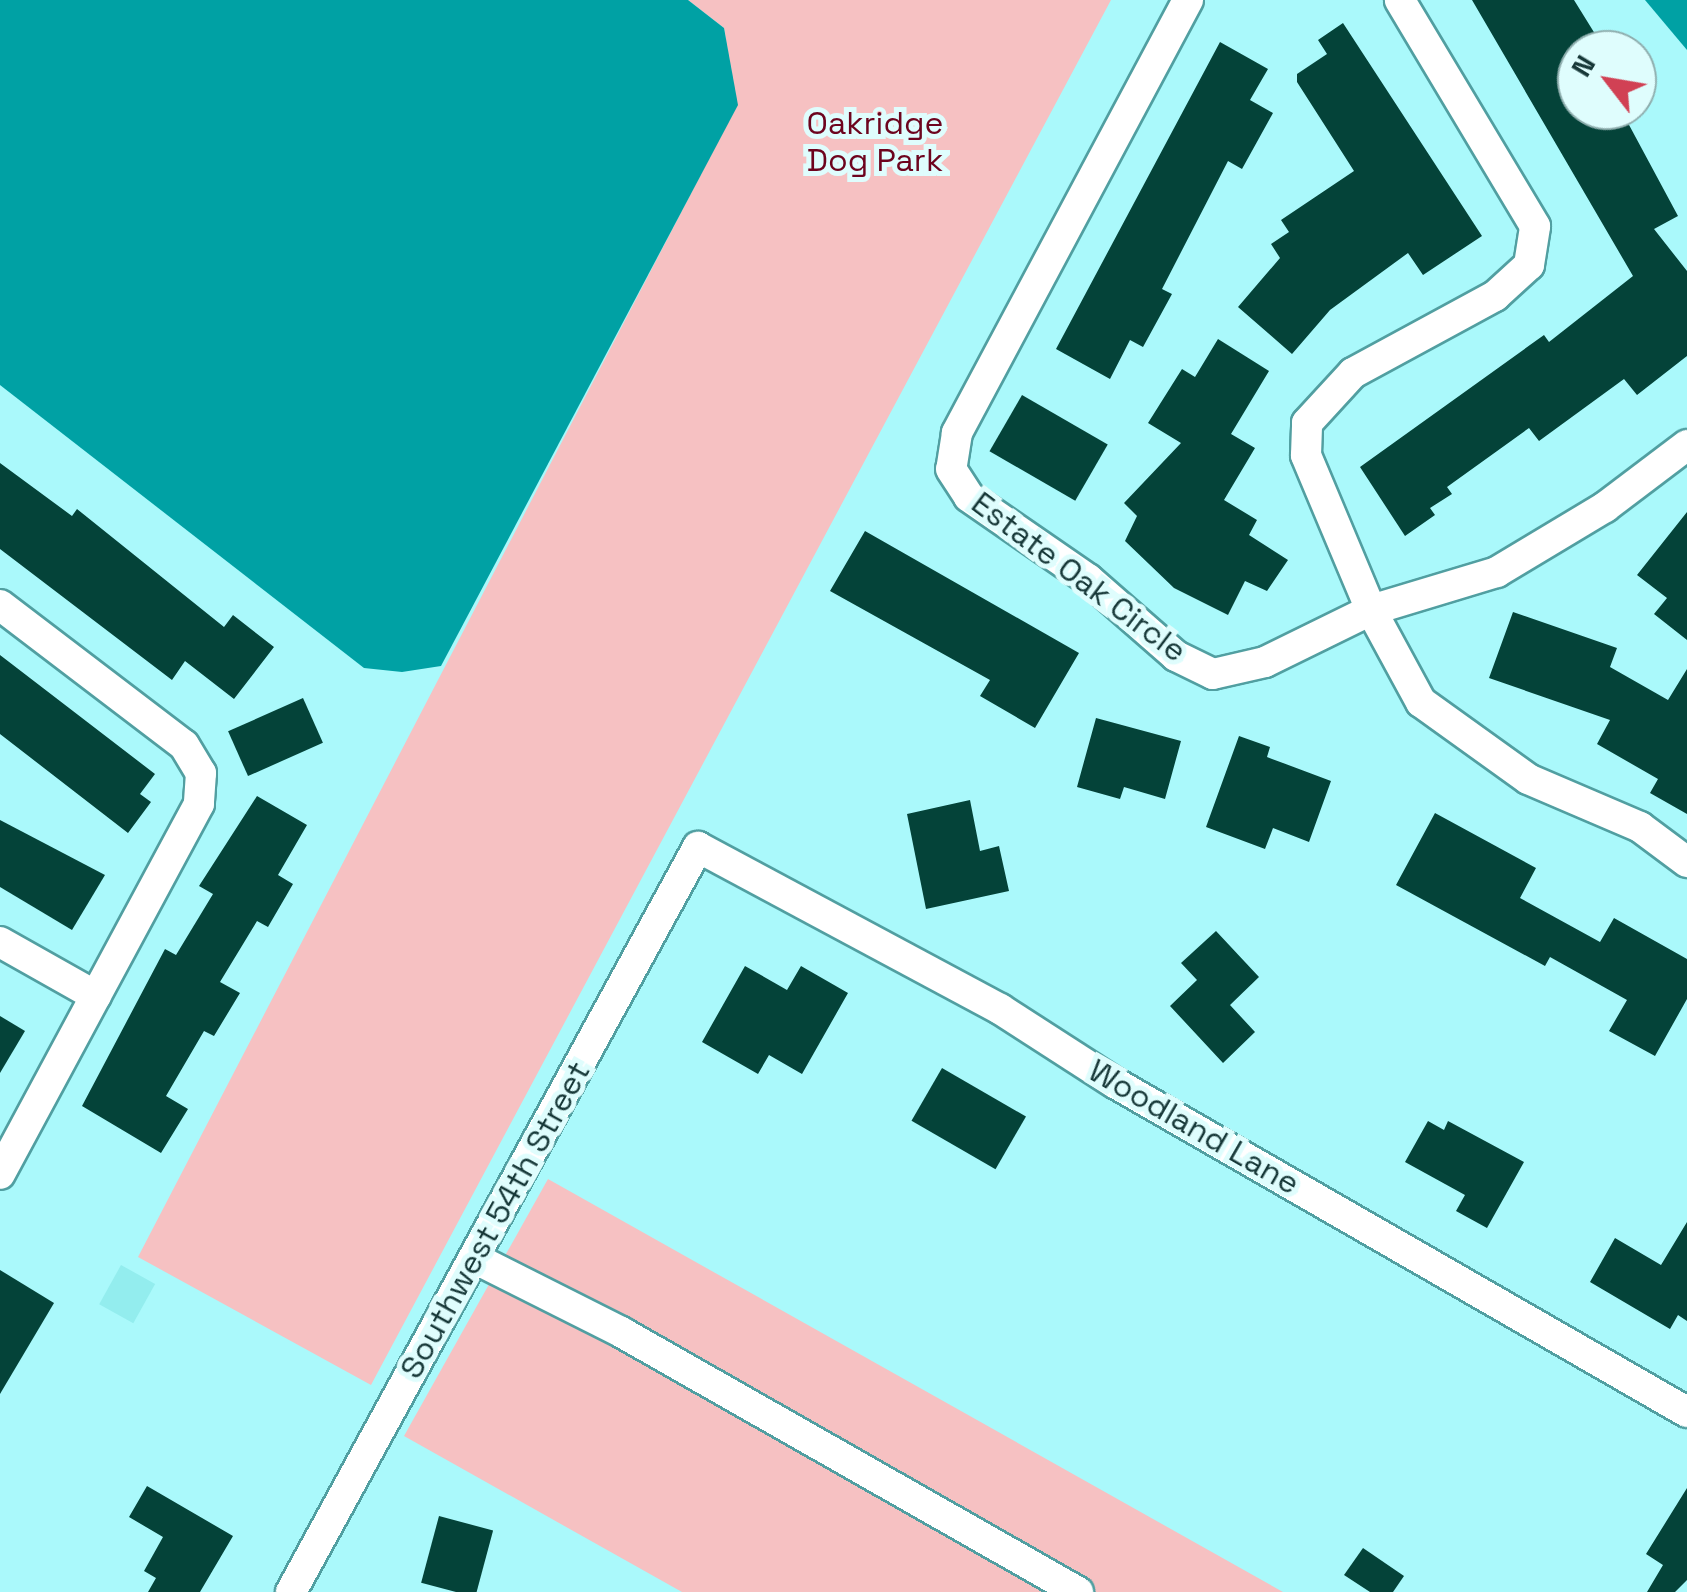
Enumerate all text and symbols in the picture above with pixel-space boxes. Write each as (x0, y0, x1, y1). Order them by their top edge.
north arrow (1557, 30, 1657, 130)
text: N (1563, 48, 1603, 83)
park label: Oakridge Dog Park (806, 105, 944, 180)
street label: Estate Oak Circle (964, 484, 1194, 670)
street label: Woodland Lane (1082, 1051, 1306, 1203)
street label: Southwest 54th Street (392, 1055, 598, 1385)

